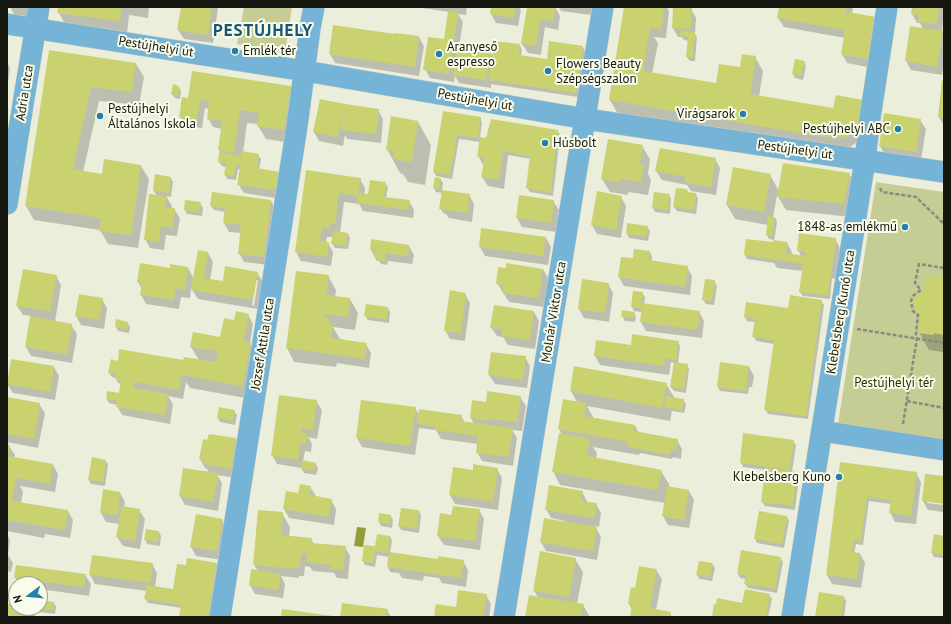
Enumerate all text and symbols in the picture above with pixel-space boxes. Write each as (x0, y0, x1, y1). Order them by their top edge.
district label: PESTÚJHELY (213, 21, 313, 41)
street label: Pestújhelyi út (117, 33, 195, 61)
place label: Aranyeső espresso (447, 39, 498, 70)
place label: Emlék tér (243, 43, 296, 59)
marker: Emlék tér (230, 46, 240, 56)
marker: Aranyeső espresso (434, 49, 444, 59)
place label: Flowers Beauty Szépségszalon (556, 56, 641, 87)
street label: Adria utca (13, 64, 37, 122)
marker: Flowers Beauty Szépségszalon (543, 66, 553, 76)
street label: Pestújhelyi út (436, 86, 514, 114)
place label: Pestújhelyi Általános Iskola (108, 101, 196, 132)
place label: Virágsarok (677, 106, 735, 122)
marker: Virágsarok (738, 109, 748, 119)
marker: Pestújhelyi Általános Iskola (95, 111, 105, 121)
place label: Pestújhelyi ABC (803, 121, 890, 137)
marker: Pestújhelyi ABC (893, 124, 903, 134)
place label: Húsbolt (553, 135, 596, 151)
street label: Pestújhelyi út (756, 137, 834, 163)
marker: Húsbolt (540, 138, 550, 148)
place label: 1848-as emlékmű (797, 219, 897, 235)
marker: 1848-as emlékmű (900, 222, 910, 232)
street label: Klebelsberg Kunó utca (823, 249, 859, 375)
street label: Molnár Viktor utca (538, 260, 570, 364)
street label: József Attila utca (248, 297, 278, 391)
park label: Pestújhelyi tér (854, 375, 934, 391)
place label: Klebelsberg Kuno (733, 469, 831, 485)
marker: Klebelsberg Kuno (834, 472, 844, 482)
north arrow (8, 576, 48, 616)
text: N (10, 594, 25, 604)

